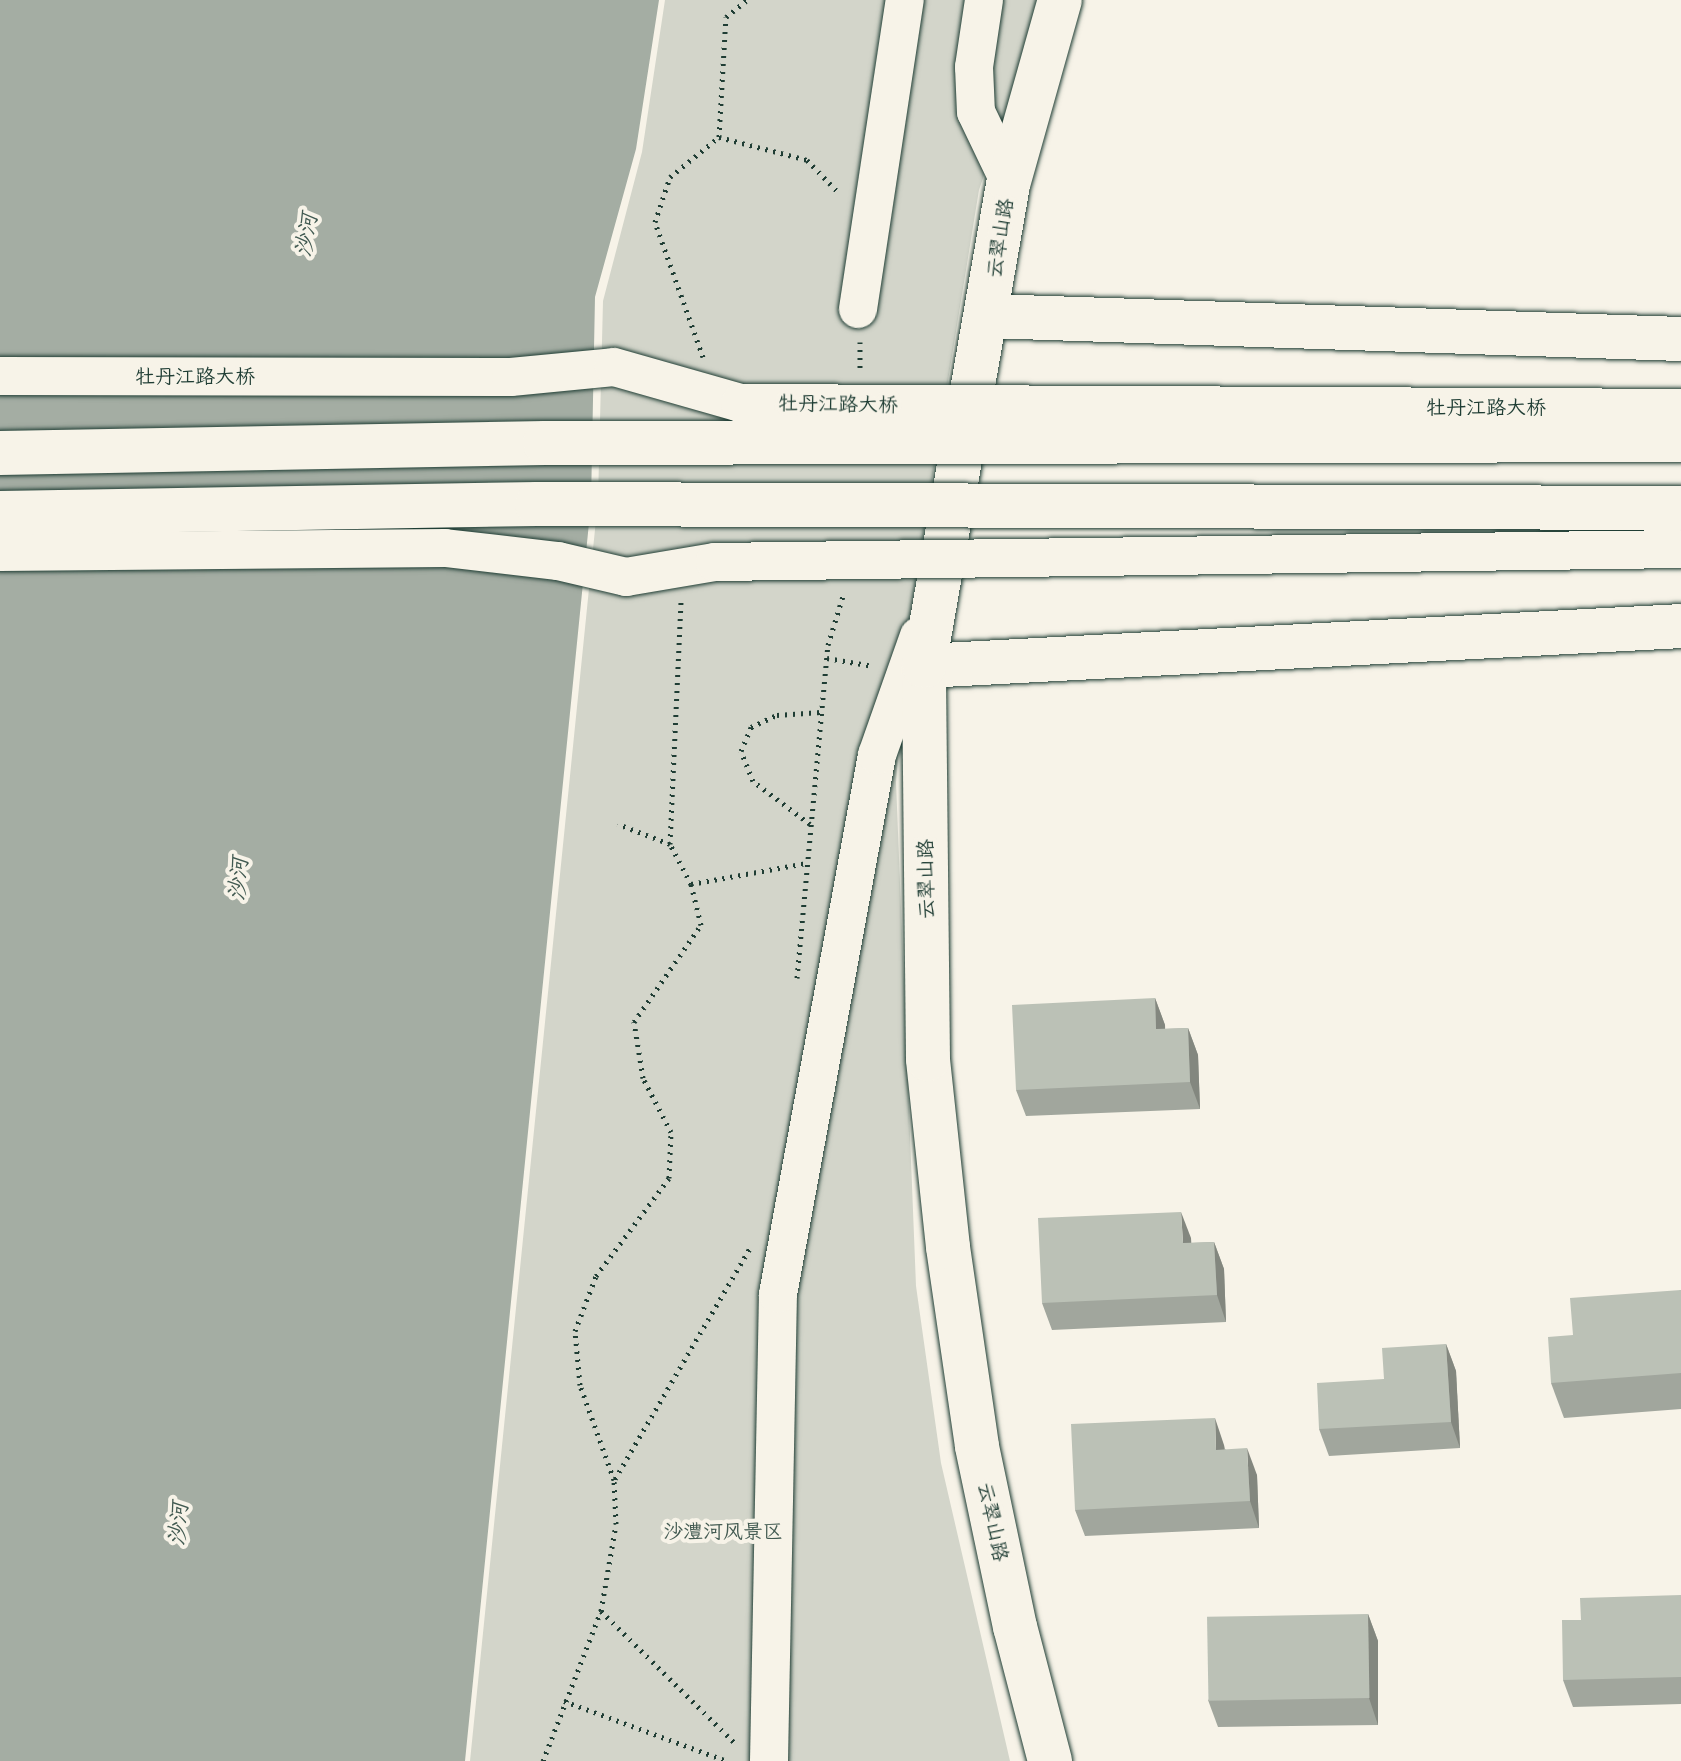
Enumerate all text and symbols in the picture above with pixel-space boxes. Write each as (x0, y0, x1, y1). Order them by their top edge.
street label: 云翠山路 (982, 197, 1018, 279)
water label: 沙河 (290, 211, 322, 259)
street label: 牡丹江路大桥 (135, 364, 255, 388)
street label: 牡丹江路大桥 (778, 391, 898, 417)
street label: 牡丹江路大桥 (1426, 395, 1546, 419)
street label: 云翠山路 (913, 839, 939, 919)
water label: 沙河 (223, 856, 253, 902)
street label: 云翠山路 (973, 1480, 1013, 1564)
water label: 沙河 (163, 1501, 193, 1547)
park label: 沙澧河风景区 (663, 1519, 783, 1543)

